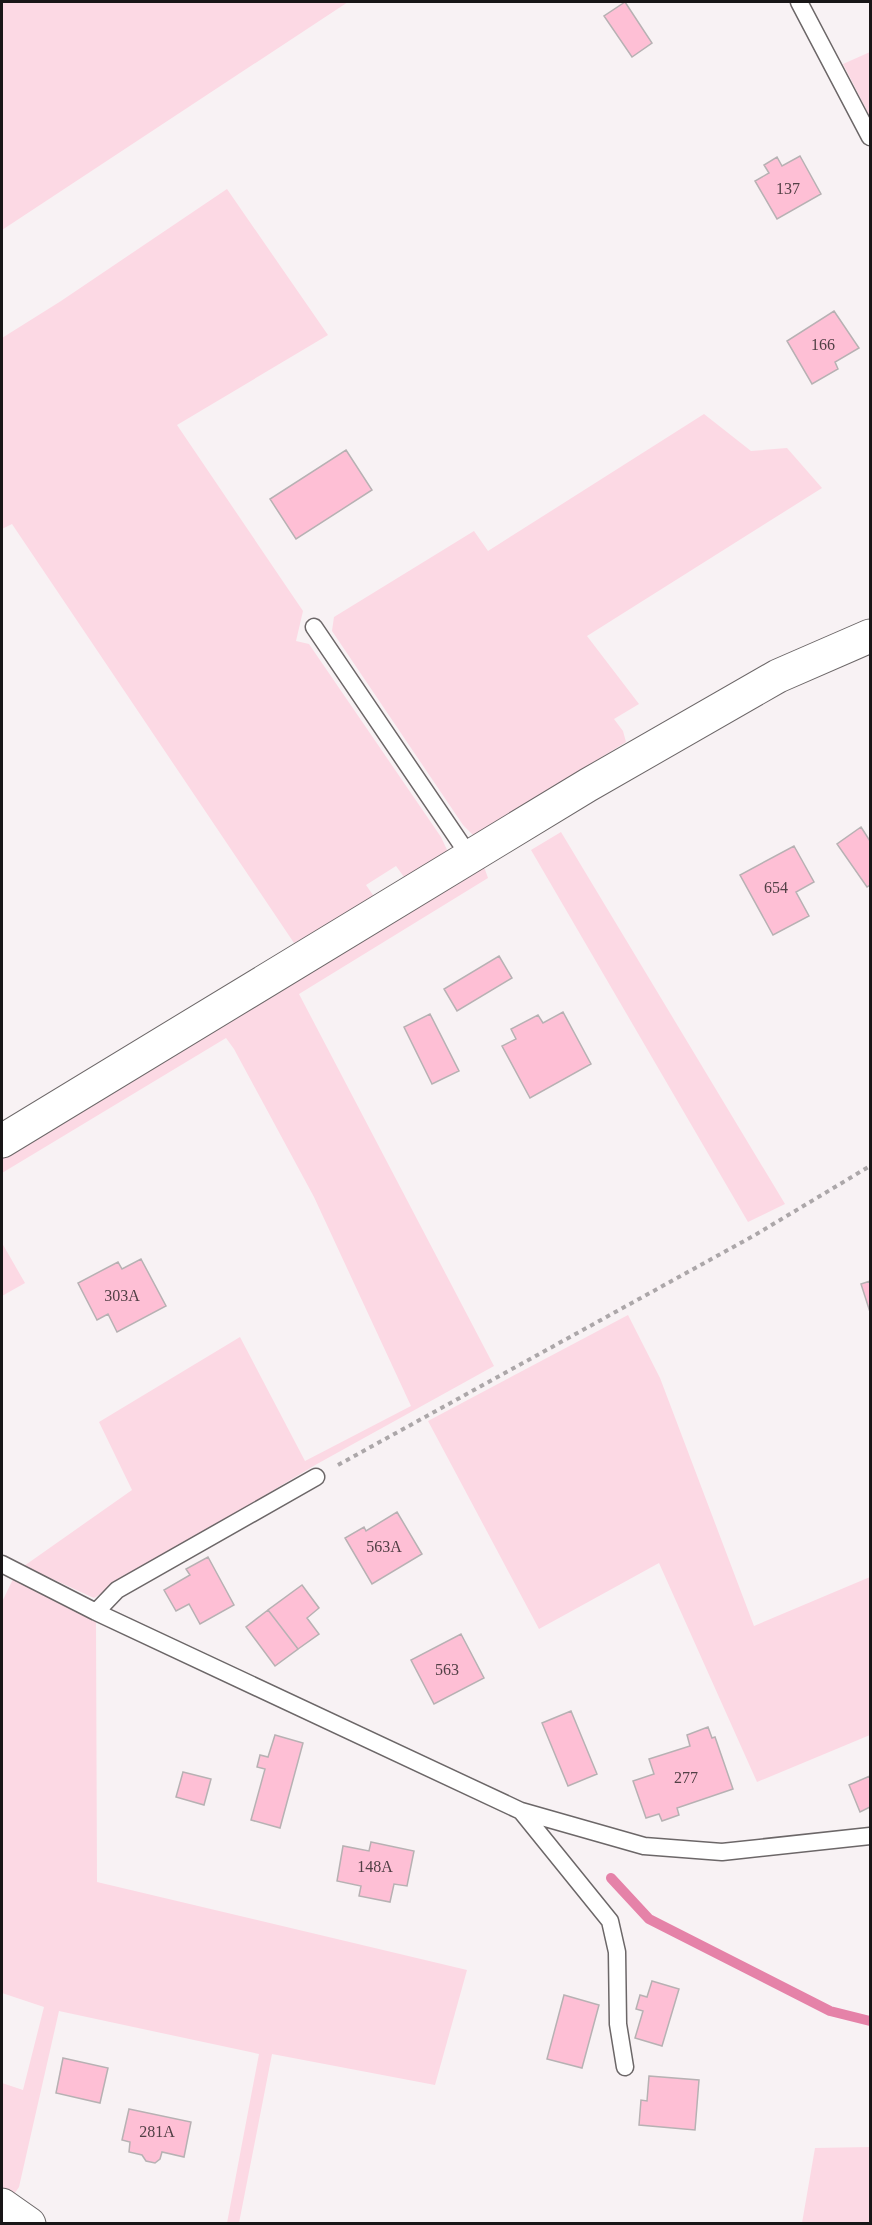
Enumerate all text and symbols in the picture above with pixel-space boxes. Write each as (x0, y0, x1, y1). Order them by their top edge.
house number: 137 (776, 180, 800, 197)
house number: 166 (811, 336, 835, 353)
house number: 654 (764, 879, 788, 896)
house number: 303A (104, 1287, 140, 1304)
house number: 563A (366, 1538, 402, 1555)
house number: 563 (435, 1661, 459, 1678)
house number: 277 (674, 1769, 698, 1786)
house number: 148A (357, 1858, 393, 1875)
house number: 281A (139, 2123, 175, 2140)

